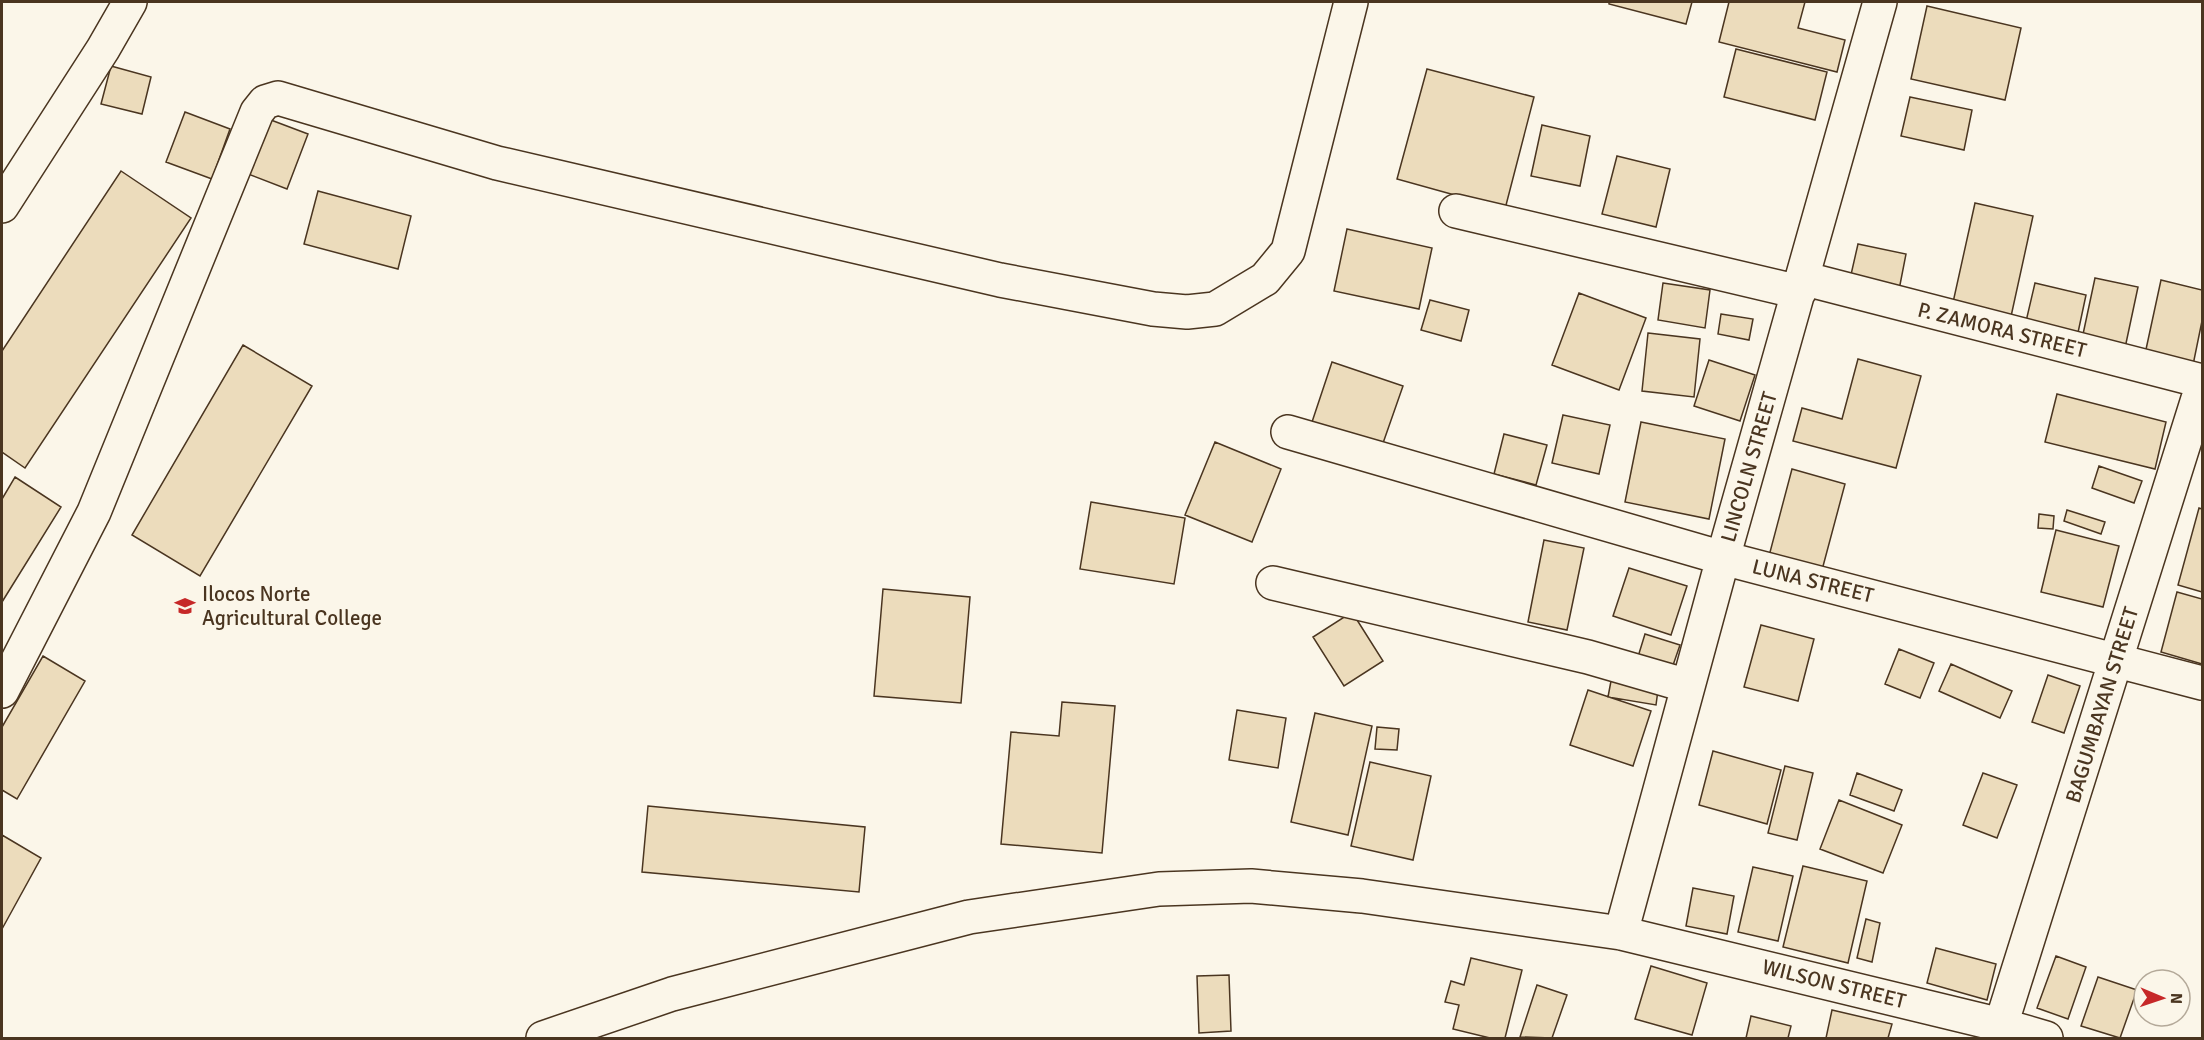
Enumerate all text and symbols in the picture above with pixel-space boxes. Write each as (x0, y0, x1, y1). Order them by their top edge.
street label: P. ZAMORA STREET (1915, 296, 2090, 364)
street label: LINCOLN STREET (1715, 388, 1783, 545)
street label: LUNA STREET (1750, 553, 1877, 609)
place label: Ilocos Norte Agricultural College (202, 581, 382, 631)
school or university icon: Ilocos Norte Agricultural College (173, 594, 197, 618)
street label: BAGUMBAYAN STREET (2060, 603, 2144, 806)
street label: WILSON STREET (1759, 954, 1909, 1015)
north arrow (2132, 968, 2192, 1028)
text: N (2166, 993, 2186, 1004)

